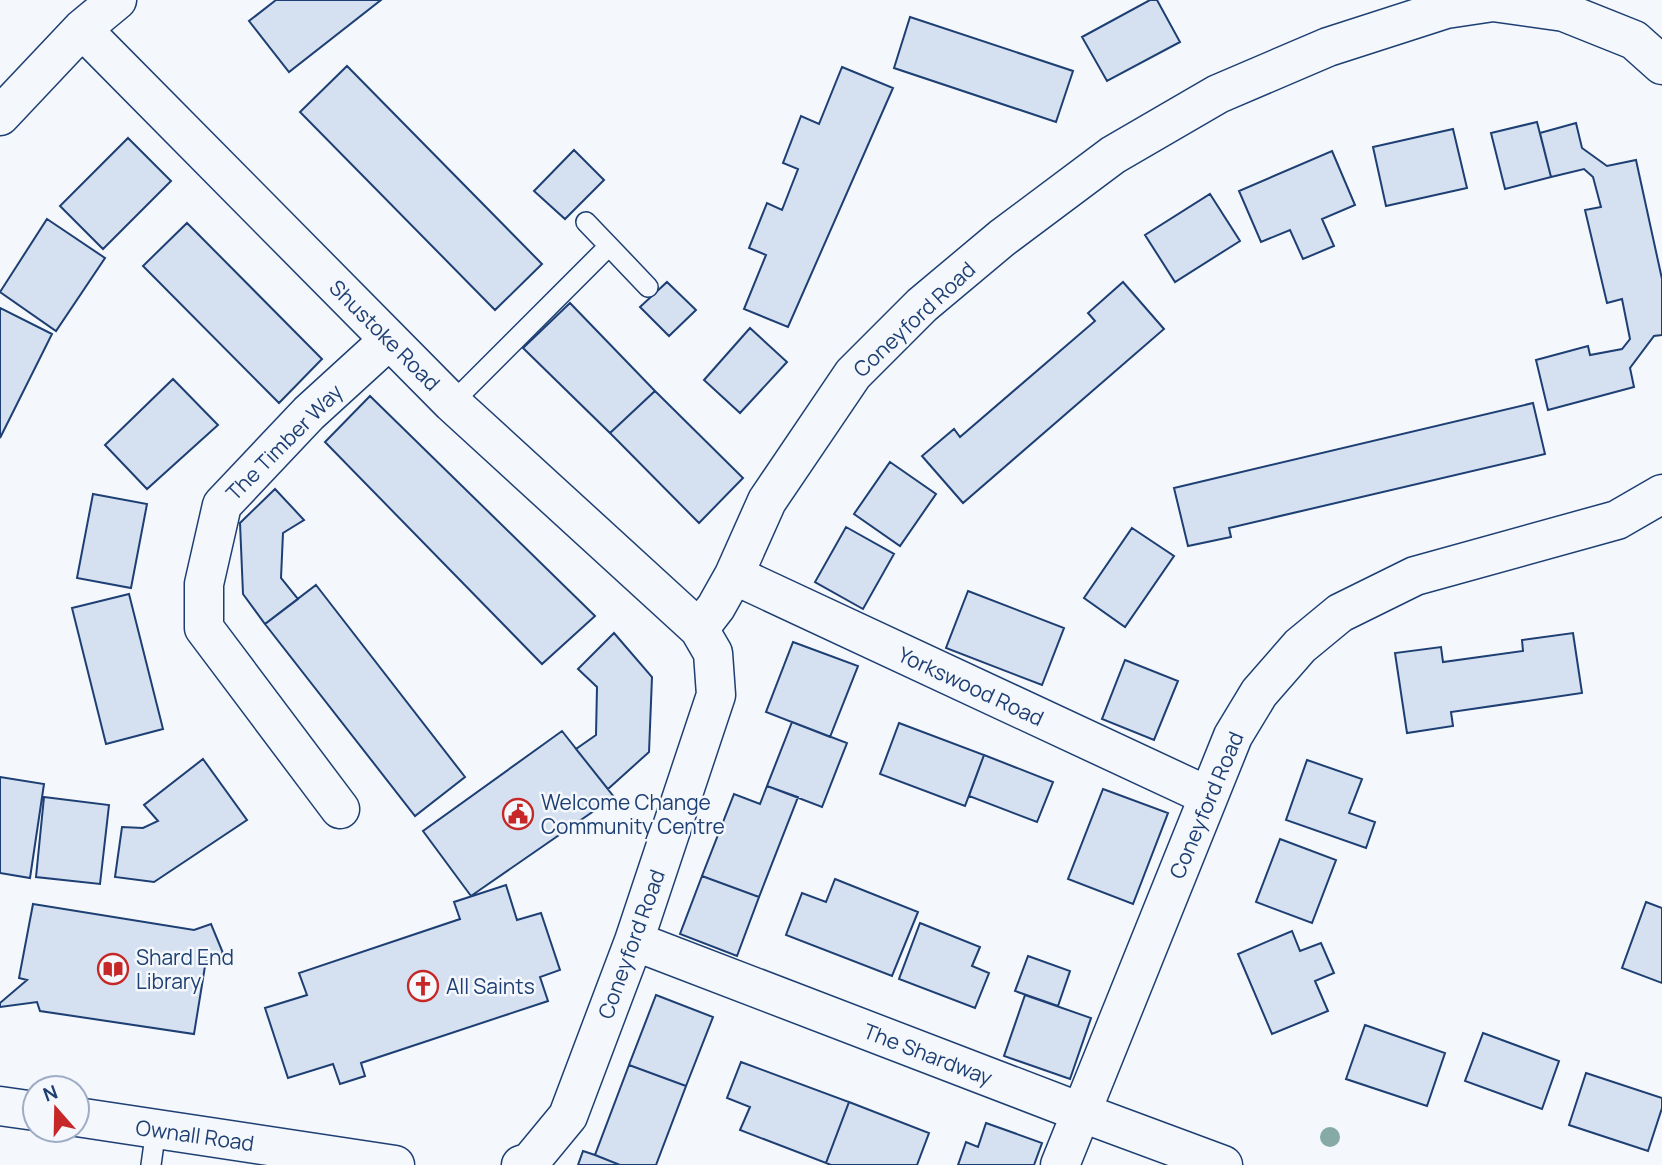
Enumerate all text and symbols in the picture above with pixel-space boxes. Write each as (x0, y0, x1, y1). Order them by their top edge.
street label: Coneyford Road (847, 255, 981, 383)
street label: Shustoke Road (324, 274, 446, 396)
street label: The Timber Way (220, 378, 348, 506)
street label: Yorkswood Road (894, 640, 1048, 732)
street label: Coneyford Road (1162, 727, 1250, 883)
place label: Welcome Change Community Centre (541, 788, 725, 840)
public building icon: Welcome Change Community Centre (501, 797, 535, 831)
street label: Coneyford Road (591, 865, 671, 1023)
place label: Shard End Library (136, 943, 234, 995)
library icon: Shard End Library (96, 952, 130, 986)
church icon: All Saints (406, 969, 440, 1003)
place label: All Saints (446, 972, 535, 1000)
street label: The Shardway (860, 1017, 996, 1091)
north arrow (21, 1074, 91, 1144)
text: N (39, 1078, 61, 1108)
street label: Ownall Road (134, 1113, 256, 1157)

